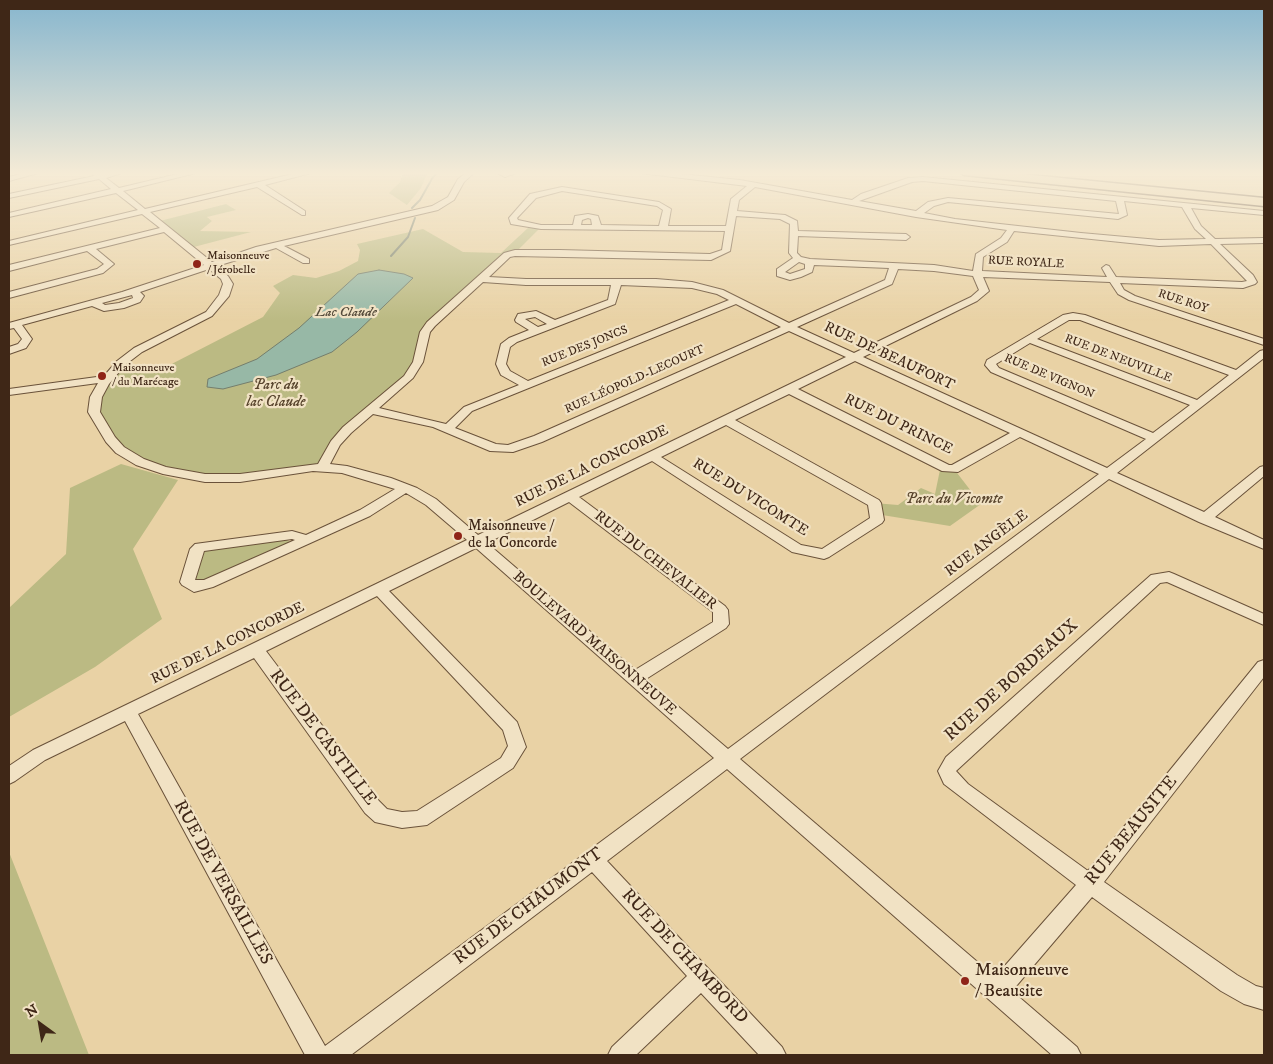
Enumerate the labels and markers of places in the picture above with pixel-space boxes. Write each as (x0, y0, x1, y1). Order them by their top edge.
place label: Maisonneuve / Jérobelle (207, 250, 269, 278)
marker: Maisonneuve / Jérobelle (191, 258, 203, 270)
place label: Maisonneuve / du Marécage (112, 362, 179, 390)
marker: Maisonneuve / du Marécage (96, 370, 108, 382)
place label: Maisonneuve / de la Concorde (468, 518, 557, 553)
marker: Maisonneuve / de la Concorde (452, 530, 464, 542)
place label: Maisonneuve / Beausite (975, 960, 1069, 1002)
marker: Maisonneuve / Beausite (959, 975, 971, 987)

